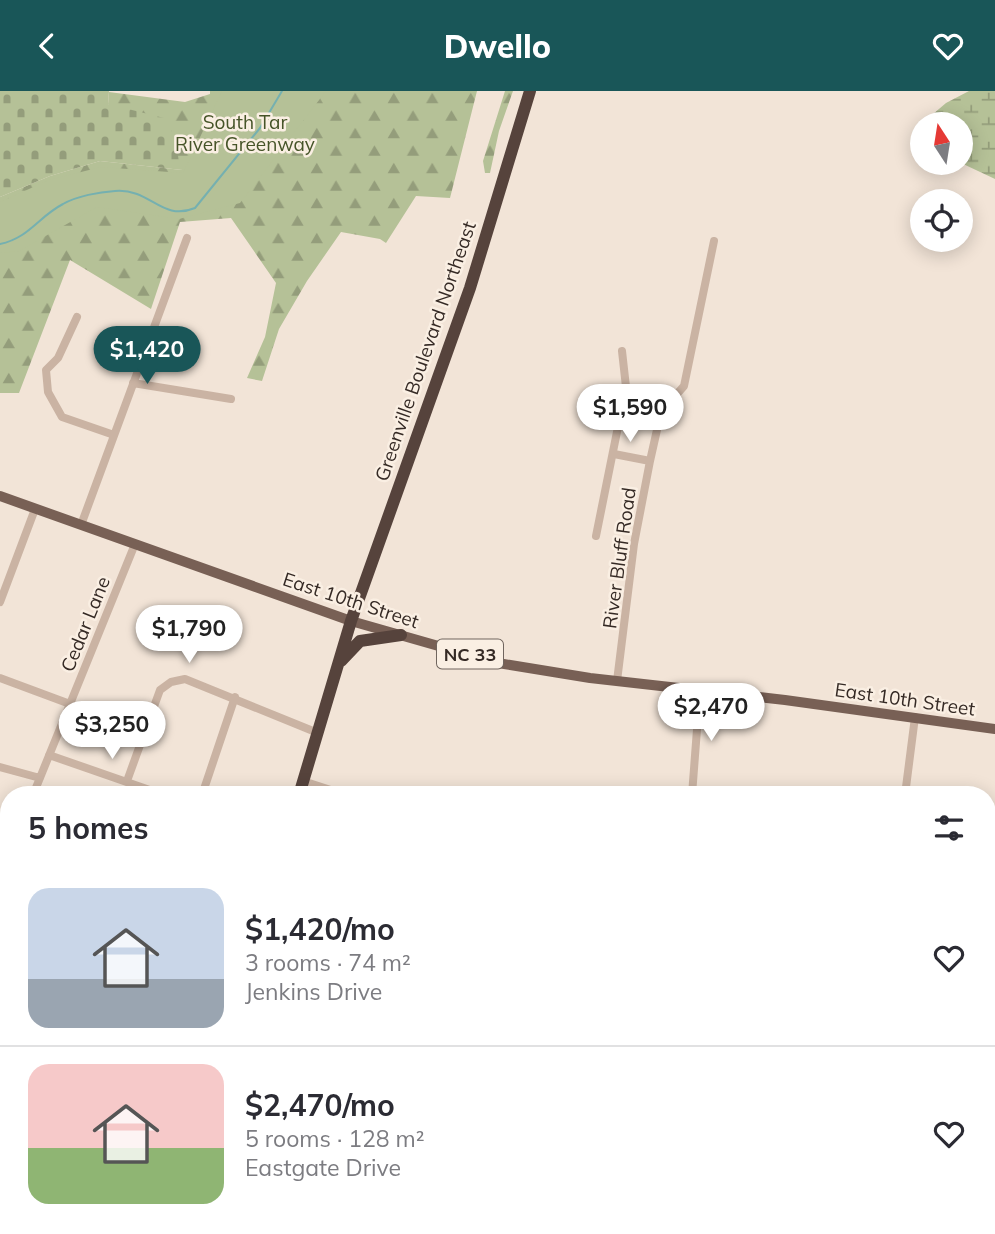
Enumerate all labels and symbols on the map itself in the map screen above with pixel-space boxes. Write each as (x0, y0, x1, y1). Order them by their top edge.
park label: South Tar River Greenway (175, 110, 315, 156)
north arrow (910, 112, 973, 175)
street label: Greenville Boulevard Northeast (369, 218, 481, 484)
pin: $1,420 (90, 327, 204, 386)
pin: $1,590 (573, 385, 687, 444)
street label: River Bluff Road (597, 486, 641, 630)
street label: East 10th Street (280, 567, 422, 633)
street label: Cedar Lane (55, 573, 115, 675)
pin: $1,790 (132, 605, 246, 665)
road number: NC 33 (437, 639, 503, 669)
street label: East 10th Street (833, 677, 977, 721)
pin: $2,470 (654, 683, 768, 743)
pin: $3,250 (55, 701, 169, 761)

